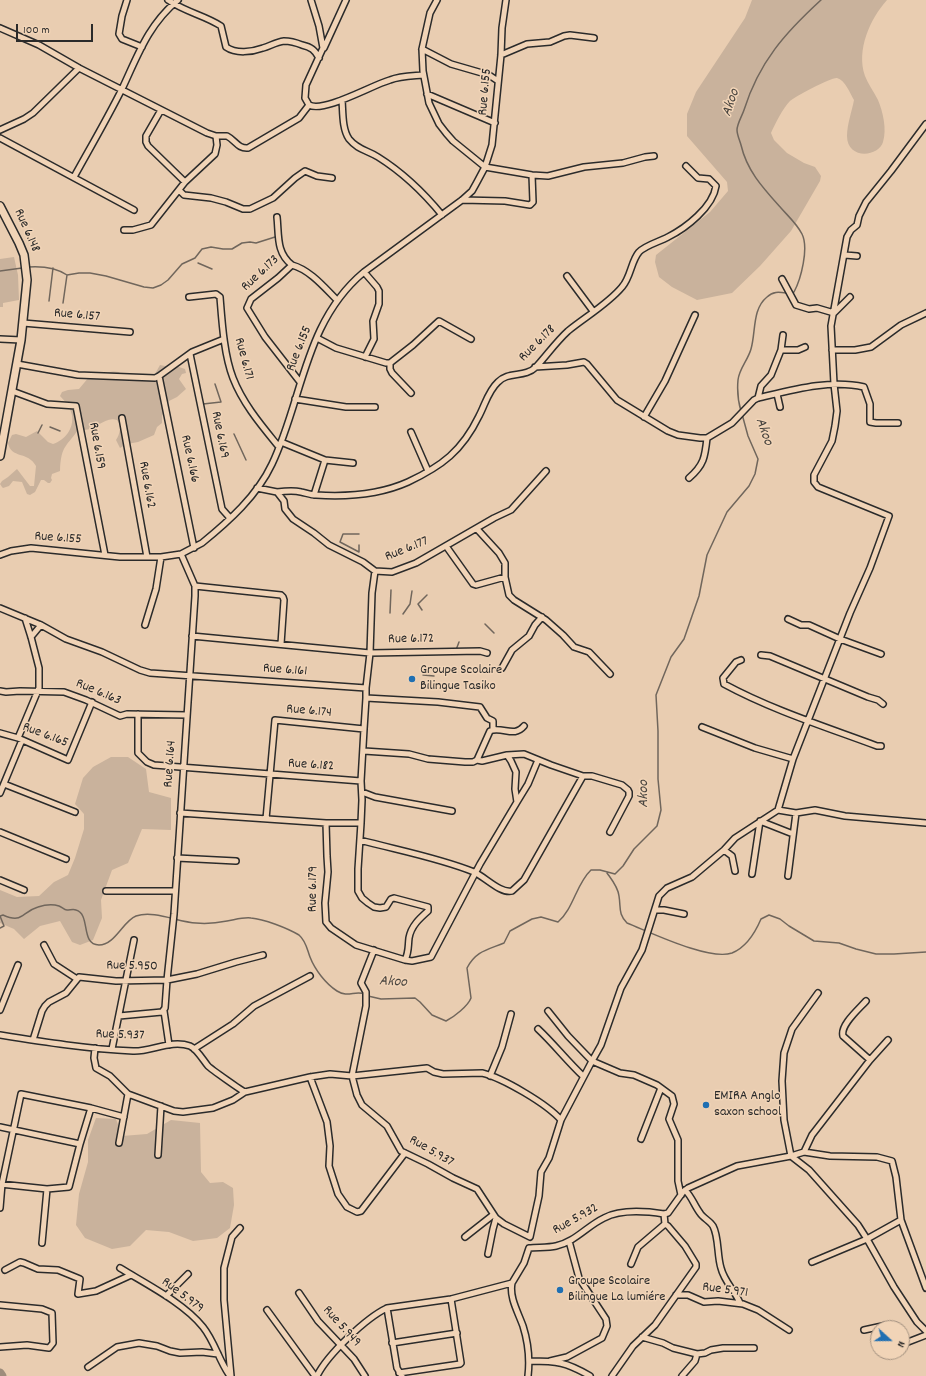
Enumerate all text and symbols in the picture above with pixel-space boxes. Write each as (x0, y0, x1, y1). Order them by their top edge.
scale bar (18, 16, 95, 42)
text: 100 m (23, 22, 50, 39)
street label: Rue 6.155 (476, 68, 496, 116)
water label: Akoo (719, 87, 745, 119)
street label: Rue 6.148 (9, 207, 43, 255)
street label: Rue 6.173 (238, 252, 284, 296)
street label: Rue 6.157 (53, 306, 101, 326)
street label: Rue 6.178 (516, 322, 560, 366)
street label: Rue 6.155 (283, 324, 317, 374)
street label: Rue 6.171 (229, 336, 257, 382)
street label: Rue 6.169 (206, 410, 232, 460)
water label: Akoo (750, 416, 776, 448)
street label: Rue 6.159 (84, 421, 108, 471)
street label: Rue 6.166 (176, 434, 202, 484)
street label: Rue 6.162 (134, 460, 158, 510)
street label: Rue 6.155 (34, 529, 82, 549)
street label: Rue 6.177 (383, 534, 431, 566)
street label: Rue 6.172 (388, 631, 434, 649)
street label: Rue 6.161 (262, 661, 308, 681)
place label: Groupe Scolaire Bilingue Tasiko (420, 663, 502, 696)
marker: Groupe Scolaire Bilingue Tasiko (407, 674, 417, 684)
street label: Rue 6.163 (73, 676, 123, 710)
street label: Rue 6.174 (286, 702, 332, 722)
street label: Rue 6.165 (20, 720, 70, 752)
street label: Rue 6.164 (161, 740, 181, 788)
street label: Rue 6.182 (287, 756, 335, 776)
water label: Akoo (636, 780, 654, 808)
street label: Rue 6.179 (305, 866, 323, 912)
street label: Rue 5.950 (106, 958, 158, 976)
water label: Akoo (379, 973, 407, 993)
street label: Rue 5.937 (95, 1027, 145, 1045)
place label: EMIRA Anglo saxon school (714, 1089, 781, 1122)
marker: EMIRA Anglo saxon school (701, 1100, 711, 1110)
street label: Rue 5.937 (406, 1132, 456, 1172)
street label: Rue 5.932 (550, 1201, 602, 1239)
street label: Rue 5.979 (157, 1274, 207, 1318)
place label: Groupe Scolaire Bilingue La lumiére (568, 1274, 666, 1306)
street label: Rue 5.971 (701, 1279, 749, 1303)
marker: Groupe Scolaire Bilingue La lumiére (555, 1285, 565, 1295)
street label: Rue 5.949 (318, 1303, 364, 1351)
north arrow (870, 1320, 910, 1360)
text: N (892, 1339, 909, 1349)

